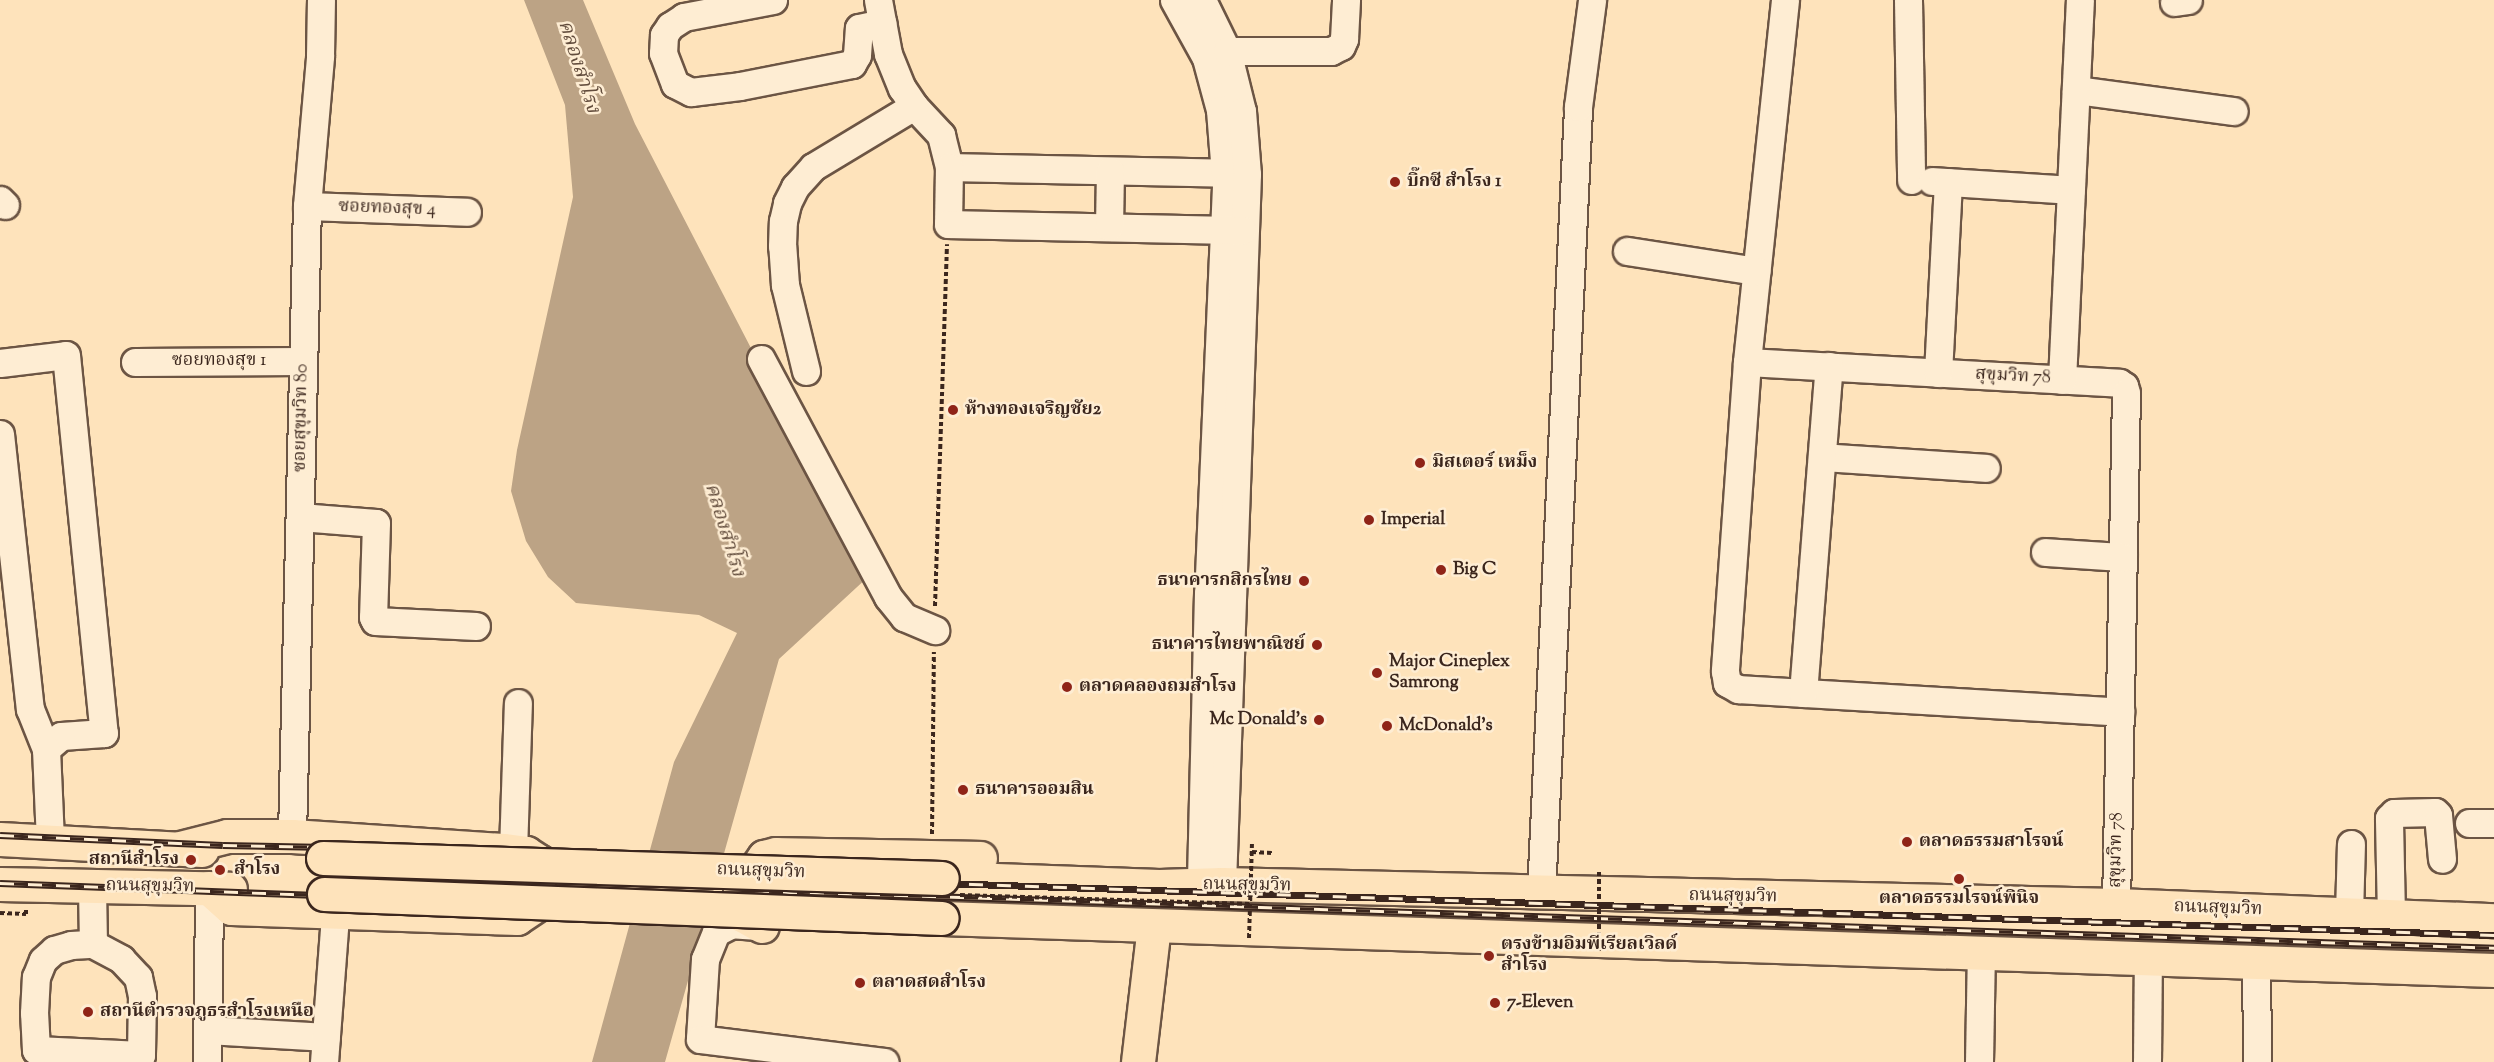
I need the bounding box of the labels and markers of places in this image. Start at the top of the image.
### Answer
place label: บิ๊กซี สำโรง 1 [1407,171,1501,193]
marker: บิ๊กซี สำโรง 1 [1388,175,1402,189]
place label: ห้างทองเจริญชัย2 [965,399,1101,421]
marker: ห้างทองเจริญชัย2 [946,403,960,417]
place label: มิสเตอร์ เหม็ง [1432,452,1537,474]
marker: มิสเตอร์ เหม็ง [1413,456,1427,470]
place label: Imperial [1381,509,1445,531]
marker: Imperial [1362,513,1376,527]
place label: Big C [1453,559,1497,581]
marker: Big C [1434,563,1448,577]
place label: ธนาคารกสิกรไทย [1157,570,1292,592]
marker: ธนาคารกสิกรไทย [1297,574,1311,588]
place label: ธนาคารไทยพาณิชย์ [1152,634,1305,656]
marker: ธนาคารไทยพาณิชย์ [1310,638,1324,652]
place label: Major Cineplex Samrong [1389,652,1510,694]
marker: Major Cineplex Samrong [1370,666,1384,680]
place label: ตลาดคลองถมสำโรง [1079,676,1236,698]
marker: ตลาดคลองถมสำโรง [1060,680,1074,694]
place label: Mc Donald's [1210,709,1307,731]
marker: Mc Donald's [1312,713,1326,727]
place label: McDonald's [1399,715,1493,737]
marker: McDonald's [1380,719,1394,733]
place label: ธนาคารออมสิน [975,779,1094,801]
marker: ธนาคารออมสิน [956,783,970,797]
place label: ตลาดธรรมสาโรจน์ [1919,831,2064,853]
marker: ตลาดธรรมสาโรจน์ [1900,835,1914,849]
place label: สถานีสำโรง [89,849,179,871]
marker: สถานีสำโรง [184,853,198,867]
place label: สำโรง [234,859,280,881]
marker: สำโรง [211,861,229,879]
marker: ตลาดธรรมโรจน์พินิจ [1952,872,1966,886]
place label: ตลาดธรรมโรจน์พินิจ [1879,888,2039,910]
place label: ตรงข้ามอิมพีเรียลเวิลด์ สําโรง [1501,935,1677,978]
marker: ตรงข้ามอิมพีเรียลเวิลด์ สําโรง [1482,949,1496,963]
place label: ตลาดสดสำโรง [872,972,986,994]
marker: ตลาดสดสำโรง [853,976,867,990]
place label: 7-Eleven [1507,992,1574,1014]
marker: 7-Eleven [1488,996,1502,1010]
place label: สถานีตำรวจภูธรสำโรงเหนือ [100,1001,314,1023]
marker: สถานีตำรวจภูธรสำโรงเหนือ [81,1005,95,1019]

